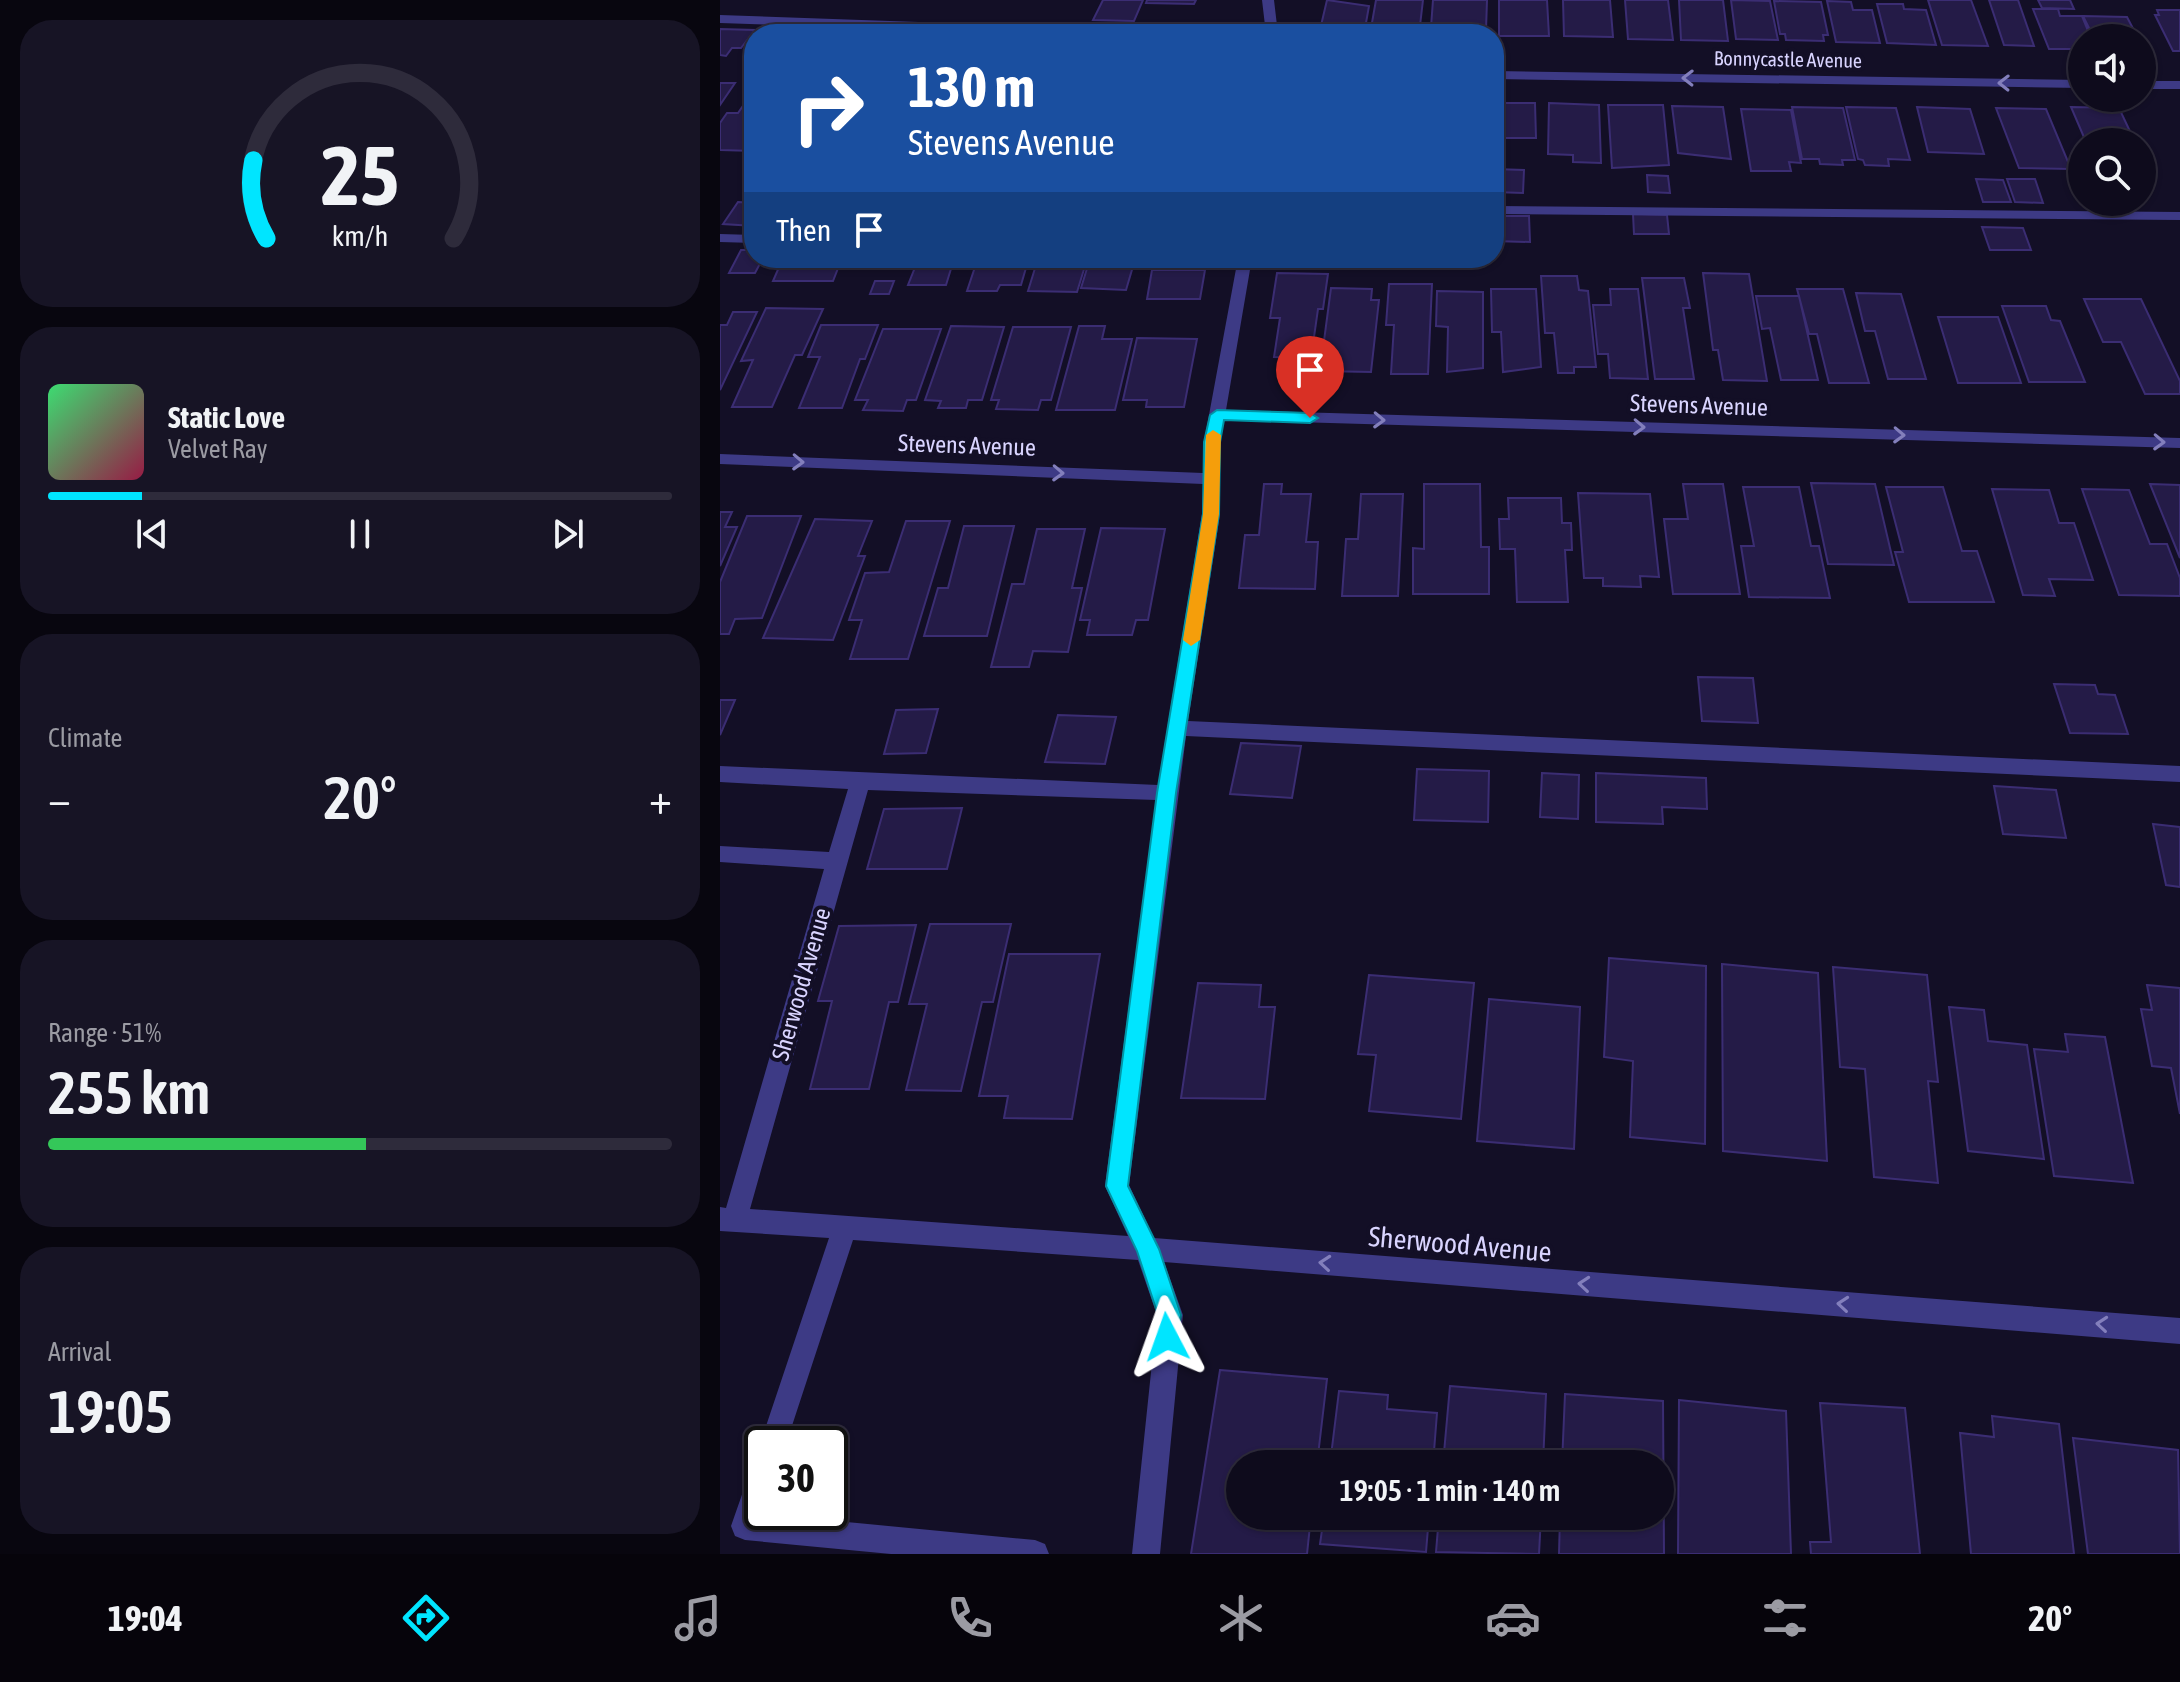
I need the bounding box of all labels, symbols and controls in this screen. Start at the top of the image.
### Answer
map controls [2068,24,2156,216]
button: sound [2068,24,2156,112]
street label: Bonnycastle Avenue [1714,46,1862,72]
text: 130 m [908,55,1035,119]
icon: right [776,56,880,160]
one-way arrow [1681,69,1694,87]
one-way arrow [1997,74,2010,91]
text: Stevens Avenue [908,121,1115,163]
text: 25 [321,127,399,223]
button: search [2068,128,2156,216]
icon: arrive [847,208,891,252]
text: Then [776,213,831,247]
text: km/h [332,220,388,253]
pin [1276,336,1344,418]
icon: arrive [1288,348,1332,392]
street label: Stevens Avenue [1630,389,1768,421]
text: Static Love [168,400,285,434]
one-way arrow [1373,411,1386,428]
one-way arrow [1633,419,1646,436]
one-way arrow [1893,426,1906,443]
street label: Stevens Avenue [898,429,1036,461]
one-way arrow [2153,433,2166,451]
text: Velvet Ray [168,434,268,464]
one-way arrow [792,453,805,470]
one-way arrow [1052,464,1065,481]
icon: previous [130,512,174,556]
icon: pause [338,512,382,556]
icon: next [546,512,590,556]
text: Climate [48,723,122,753]
text: 20° [324,763,396,832]
text: − [48,773,71,823]
text: + [649,773,672,823]
street label: Sherwood Avenue [766,905,836,1063]
text: Range · 51% [48,1018,161,1048]
text: 255 km [48,1058,210,1127]
street label: Sherwood Avenue [1367,1220,1553,1268]
one-way arrow [1318,1255,1331,1272]
one-way arrow [1577,1275,1590,1292]
position arrow [1125,1295,1209,1379]
one-way arrow [1836,1296,1849,1313]
one-way arrow [2095,1316,2108,1333]
text: Arrival [48,1337,112,1367]
text: 19:05 [48,1377,173,1446]
speed limit sign: 30 [744,1426,848,1530]
text: 19:05 · 1 min · 140 m [1340,1473,1560,1507]
icon: directions [398,1590,454,1646]
icon: music [670,1590,726,1646]
icon: phone [942,1590,998,1646]
icon: climate [1213,1590,1269,1646]
icon: car [1485,1590,1541,1646]
icon: filters [1757,1590,1813,1646]
text: 19:04 [108,1597,183,1639]
text: 20° [2028,1597,2072,1639]

